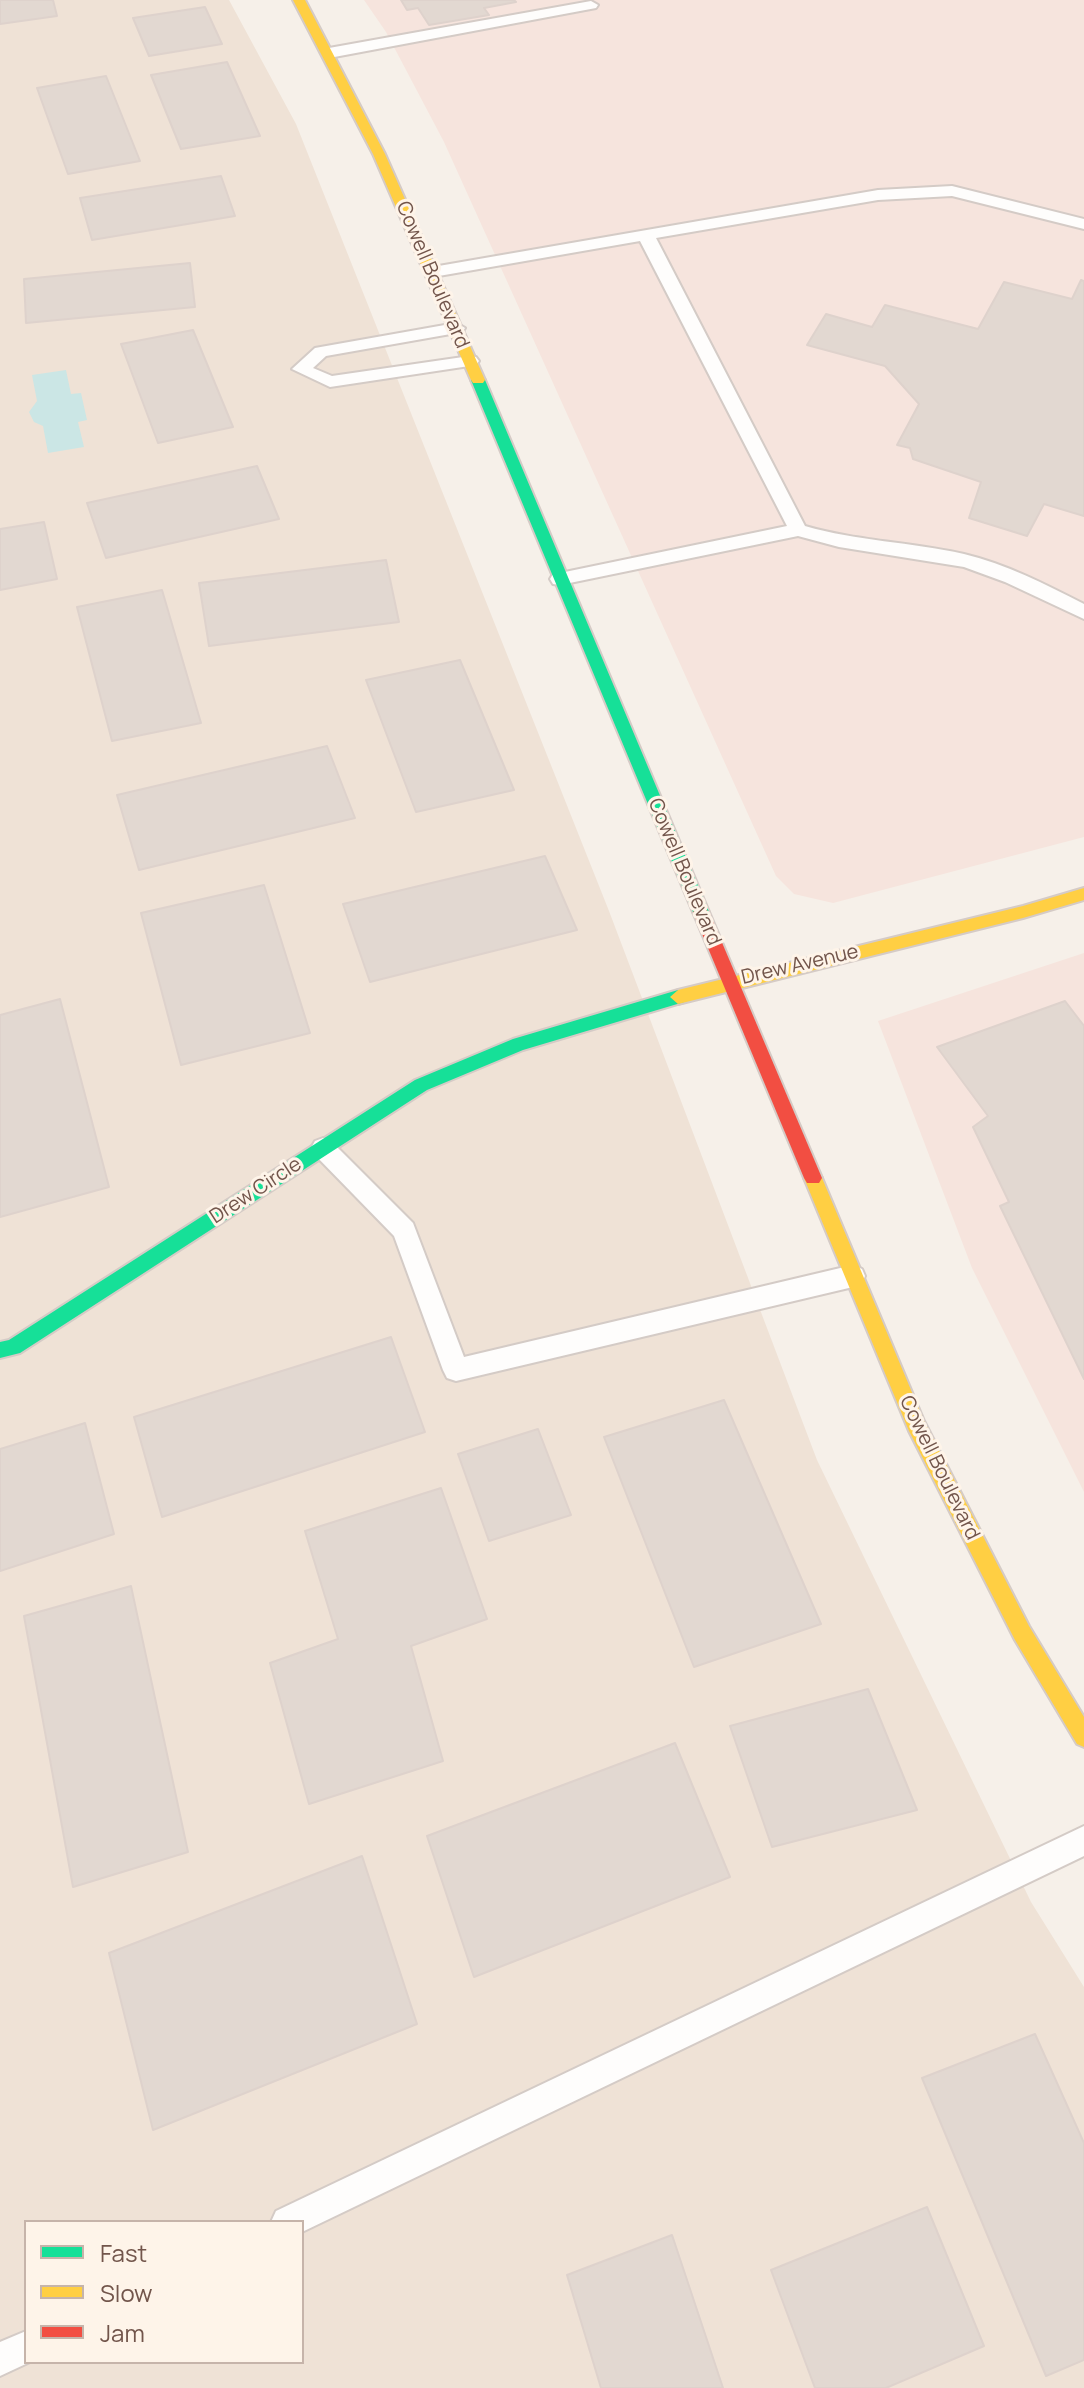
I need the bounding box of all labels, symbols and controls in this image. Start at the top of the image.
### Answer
street label: Cowell Boulevard [390,198,474,352]
street label: Cowell Boulevard [642,795,726,949]
street label: Drew Avenue [739,940,861,990]
street label: Drew Circle [206,1153,306,1229]
street label: Cowell Boulevard [894,1392,984,1544]
legend [24,2220,304,2364]
text: Fast [100,2236,147,2269]
text: Slow [100,2276,153,2309]
text: Jam [100,2316,145,2349]

